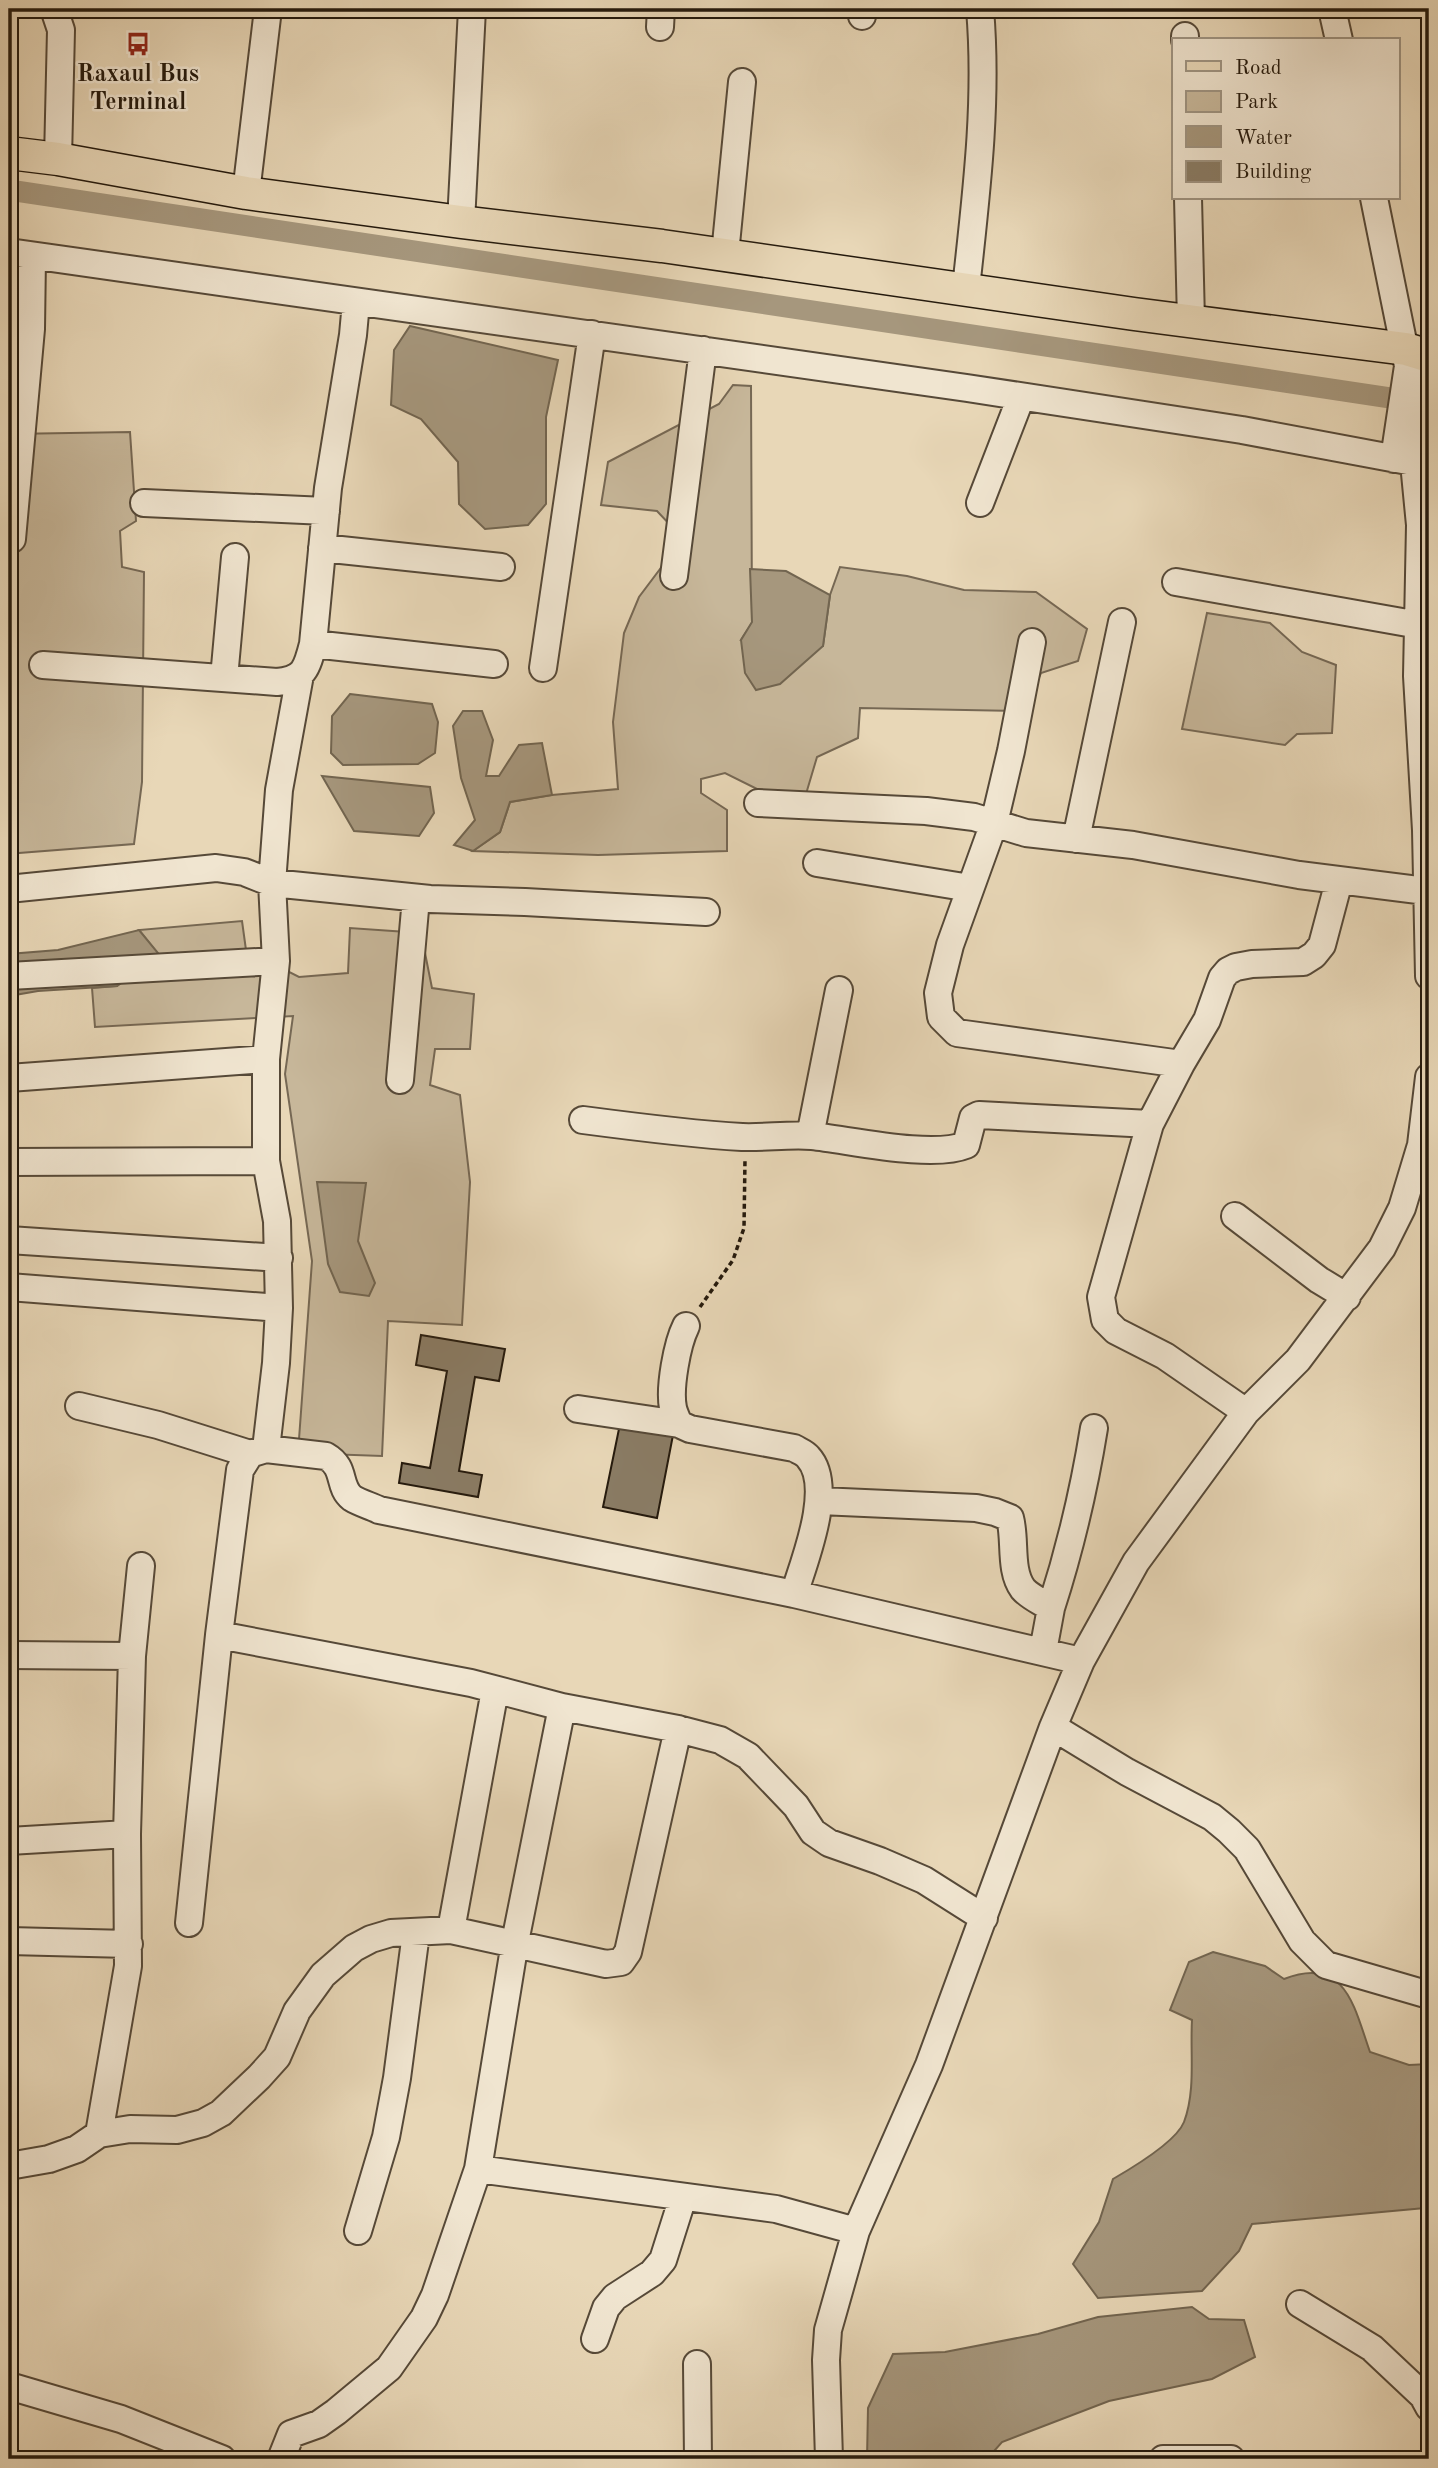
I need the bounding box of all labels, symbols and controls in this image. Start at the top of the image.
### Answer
bus stop icon: Raxaul Bus Terminal [124,30,152,58]
legend [1172,38,1400,200]
text: Road [1235,58,1282,79]
place label: Raxaul Bus Terminal [77,63,199,115]
text: Park [1235,92,1278,113]
text: Water [1235,128,1292,149]
text: Building [1235,162,1312,183]

